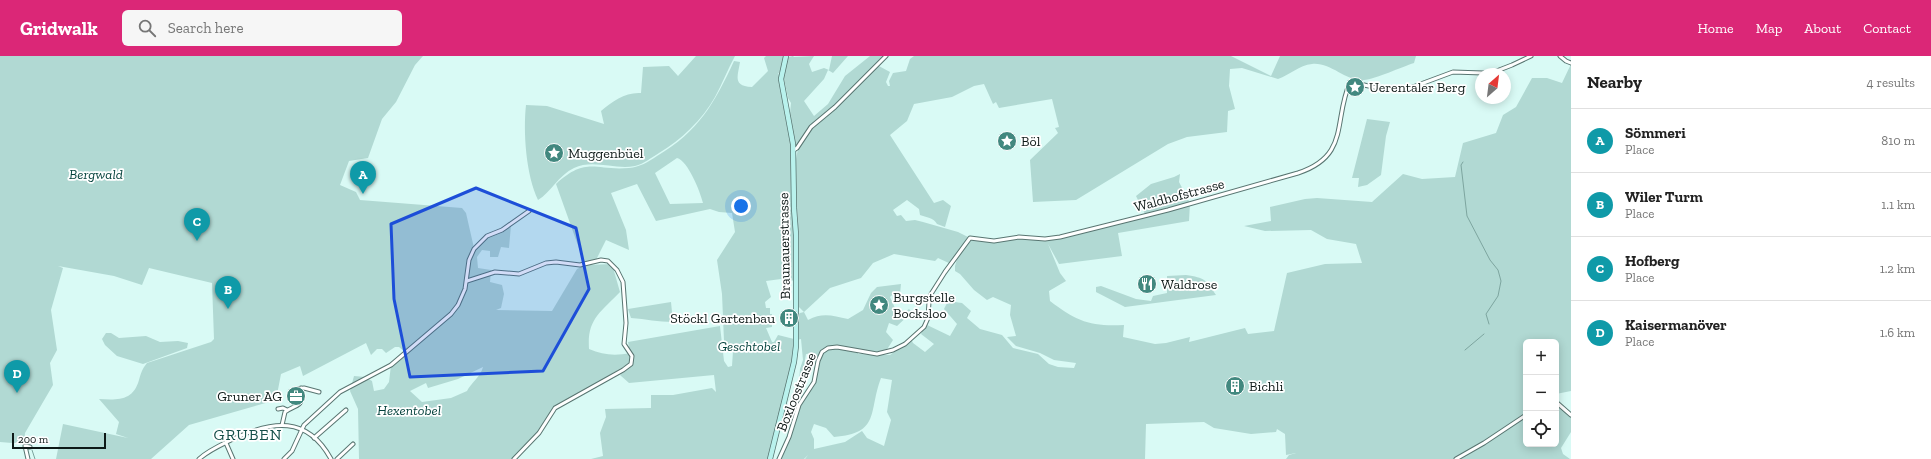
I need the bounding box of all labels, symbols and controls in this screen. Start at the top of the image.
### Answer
search box [122,10,402,46]
text: Gridwalk [20,17,98,40]
icon: search [136,17,158,39]
text: Search here [168,19,244,37]
text: Home [1698,20,1734,37]
text: Map [1756,20,1782,37]
text: About [1804,20,1841,37]
text: Contact [1863,20,1911,37]
north arrow [1475,68,1511,104]
text: Nearby [1587,72,1642,92]
text: 4 results [1867,75,1915,90]
place icon: Uerentaler Berg [1344,76,1366,98]
place label: Uerentaler Berg [1369,79,1466,96]
text: Sömmeri [1625,124,1686,142]
place icon: Böl [996,130,1018,152]
place label: Böl [1021,133,1041,150]
text: A [1596,133,1604,148]
text: 810 m [1881,133,1915,148]
place icon: Muggenbüel [543,142,565,164]
text: Place [1625,142,1654,157]
place label: Muggenbüel [568,145,644,162]
pin: A [350,161,376,194]
park label: Bergwald [69,166,123,183]
street label: Waldhofstrasse [1132,175,1227,216]
text: Wiler Turm [1625,188,1703,206]
street label: Braunauerstrasse [775,192,794,300]
your location [731,196,751,216]
text: B [1596,197,1604,212]
text: 1.1 km [1881,197,1915,212]
text: Place [1625,206,1654,221]
pin: C [184,208,210,241]
text: Hofberg [1625,252,1680,270]
text: C [1596,261,1604,276]
text: 1.2 km [1880,261,1915,276]
text: Place [1625,270,1654,285]
restaurant icon: Waldrose [1136,273,1158,295]
pin: B [215,276,241,309]
place label: Waldrose [1161,276,1218,293]
place label: Burgstelle Bocksloo [893,289,955,322]
place icon: Burgstelle Bocksloo [868,294,890,316]
building icon: Stöckl Gartenbau [778,307,800,329]
place label: Stöckl Gartenbau [670,310,775,327]
text: Kaisermanöver [1625,316,1727,334]
text: D [1595,325,1605,340]
text: 1.6 km [1880,325,1915,340]
text: Place [1625,334,1654,349]
park label: Geschtobel [718,338,780,355]
map controls [1523,339,1559,447]
button: + [1523,339,1559,375]
street label: Boxloostrasse [773,350,820,434]
pin: D [4,360,30,393]
building icon: Bichli [1224,375,1246,397]
button: − [1523,375,1559,411]
place label: Bichli [1249,378,1283,395]
office icon: Gruner AG [285,385,307,407]
place label: Gruner AG [217,388,282,405]
park label: Hexentobel [377,402,441,419]
button: locate [1523,411,1559,447]
district label: GRUBEN [213,425,283,444]
scale bar [12,431,106,450]
text: 200 m [18,433,48,446]

